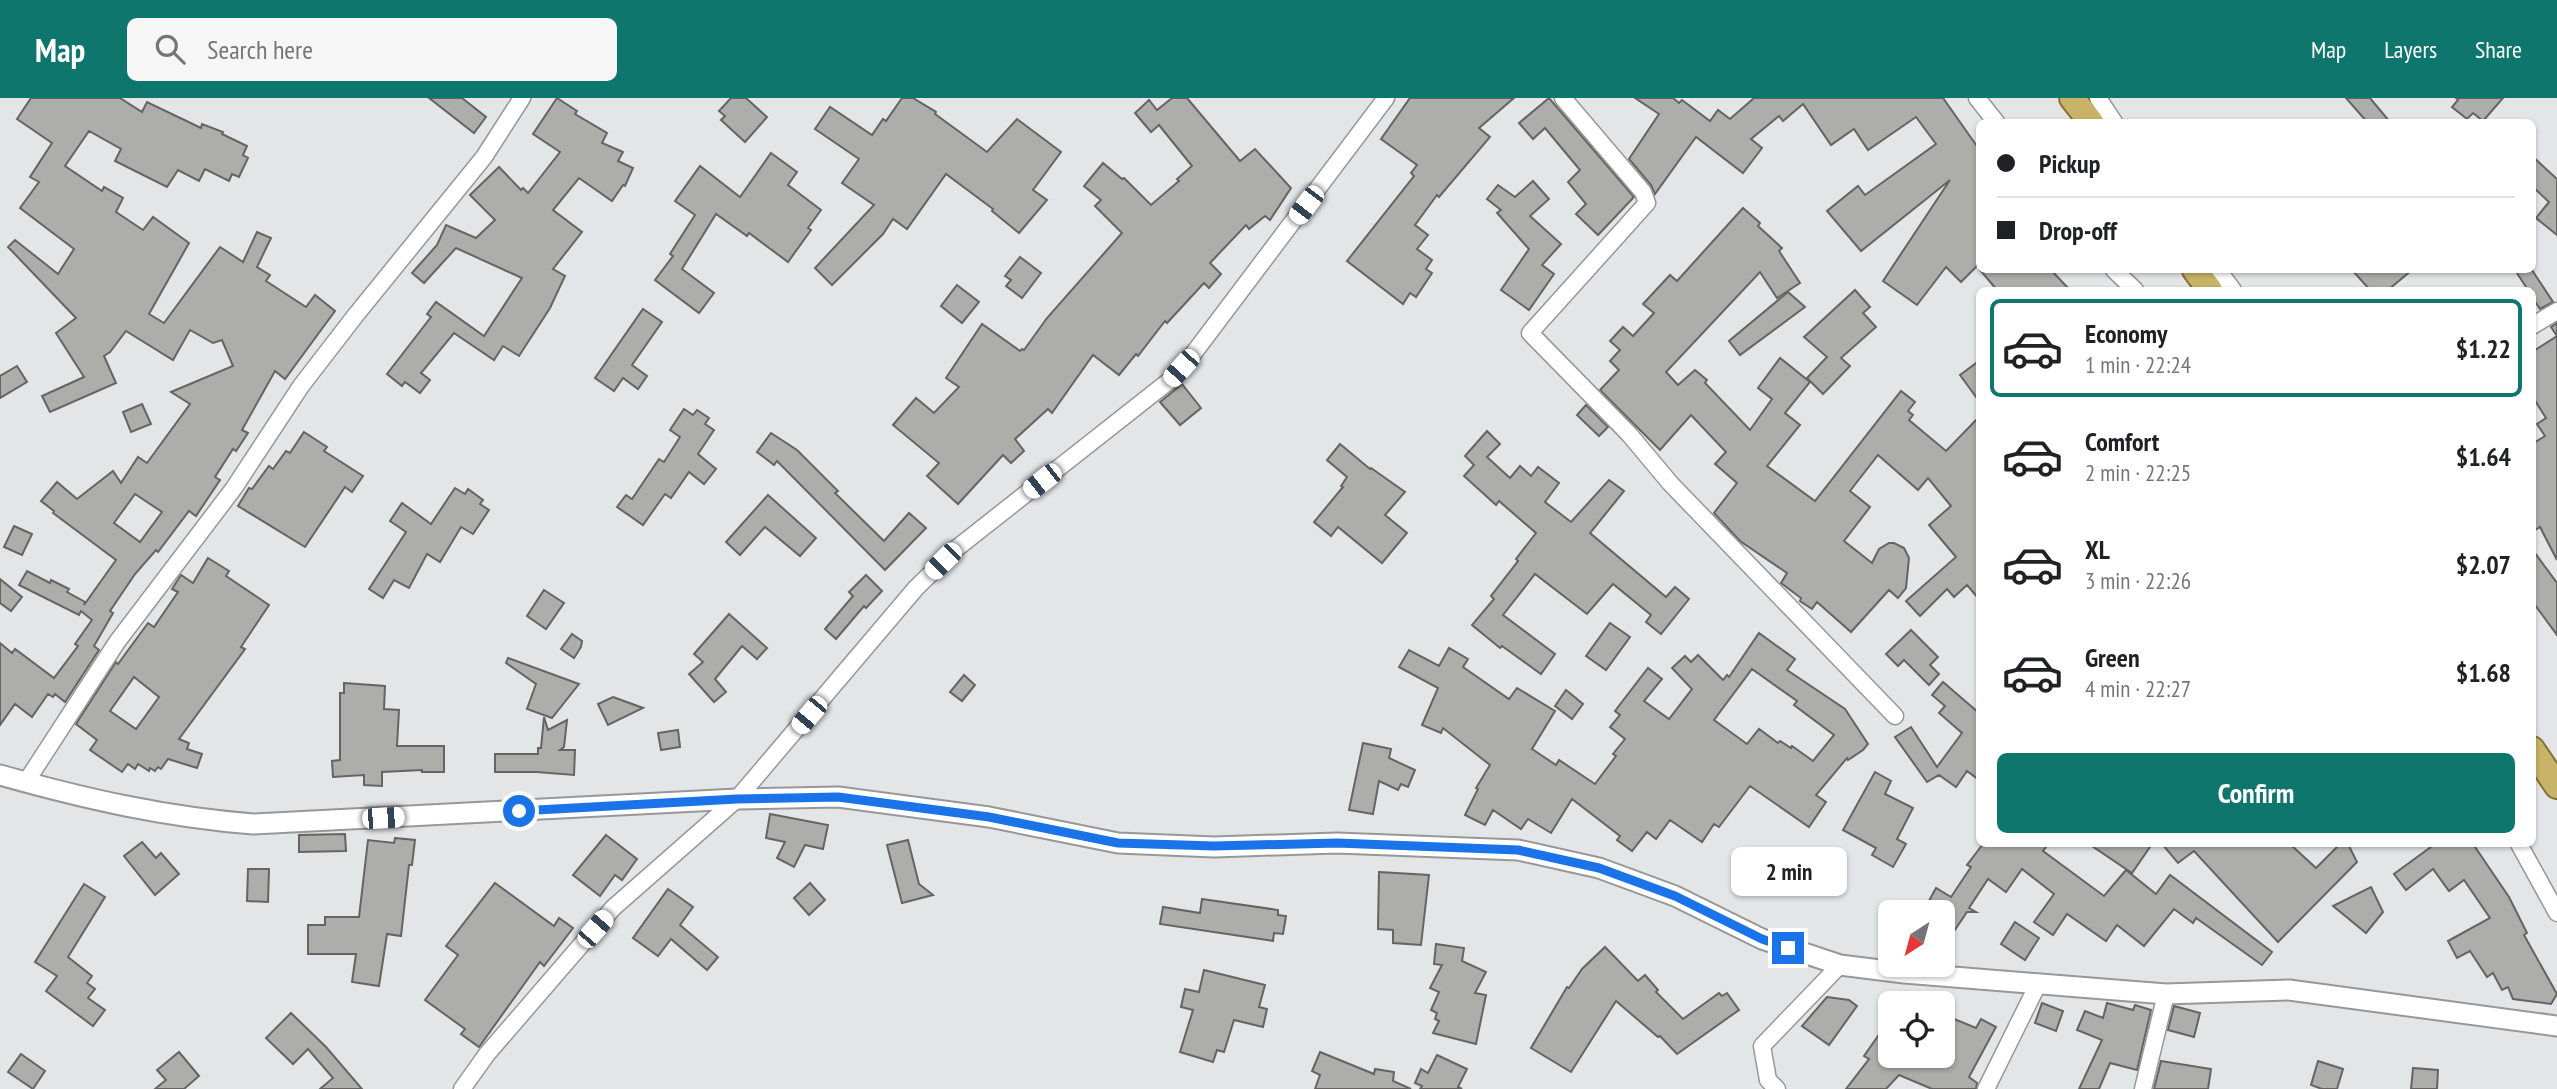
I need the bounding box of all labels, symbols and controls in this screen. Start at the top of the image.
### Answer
search box [127,18,617,81]
text: Map [35,28,85,71]
icon: search [151,30,189,68]
text: Search here [207,33,313,66]
text: Map [2311,34,2346,65]
text: Layers [2384,34,2437,65]
text: Share [2475,34,2522,65]
text: Pickup [2039,147,2100,180]
car [1285,182,1328,228]
text: Drop-off [2039,214,2117,247]
icon: car [2001,317,2064,380]
text: Economy [2085,317,2167,350]
text: $1.22 [2456,332,2511,365]
car [1160,345,1203,391]
text: 1 min · 22:24 [2085,350,2191,379]
icon: car [2001,425,2064,488]
text: Comfort [2085,425,2159,458]
text: $1.64 [2456,440,2511,473]
text: 2 min · 22:25 [2085,458,2191,487]
car [1019,460,1066,502]
icon: car [2001,533,2064,596]
text: XL [2085,533,2110,566]
car [921,539,966,583]
text: $2.07 [2456,548,2511,581]
text: 3 min · 22:26 [2085,566,2191,595]
icon: car [2001,641,2064,704]
text: Green [2085,641,2140,674]
text: $1.68 [2456,656,2511,689]
text: 4 min · 22:27 [2085,674,2191,703]
car [788,692,831,738]
button: Confirm [1997,753,2515,833]
route start [503,795,535,827]
car [362,806,405,830]
callout: 2 min [1730,846,1846,896]
text: 2 min [1766,857,1812,886]
north arrow [1878,900,1955,976]
map controls [1878,900,1955,1068]
car [574,906,617,952]
route end [1772,932,1804,964]
button: locate [1878,991,1955,1068]

